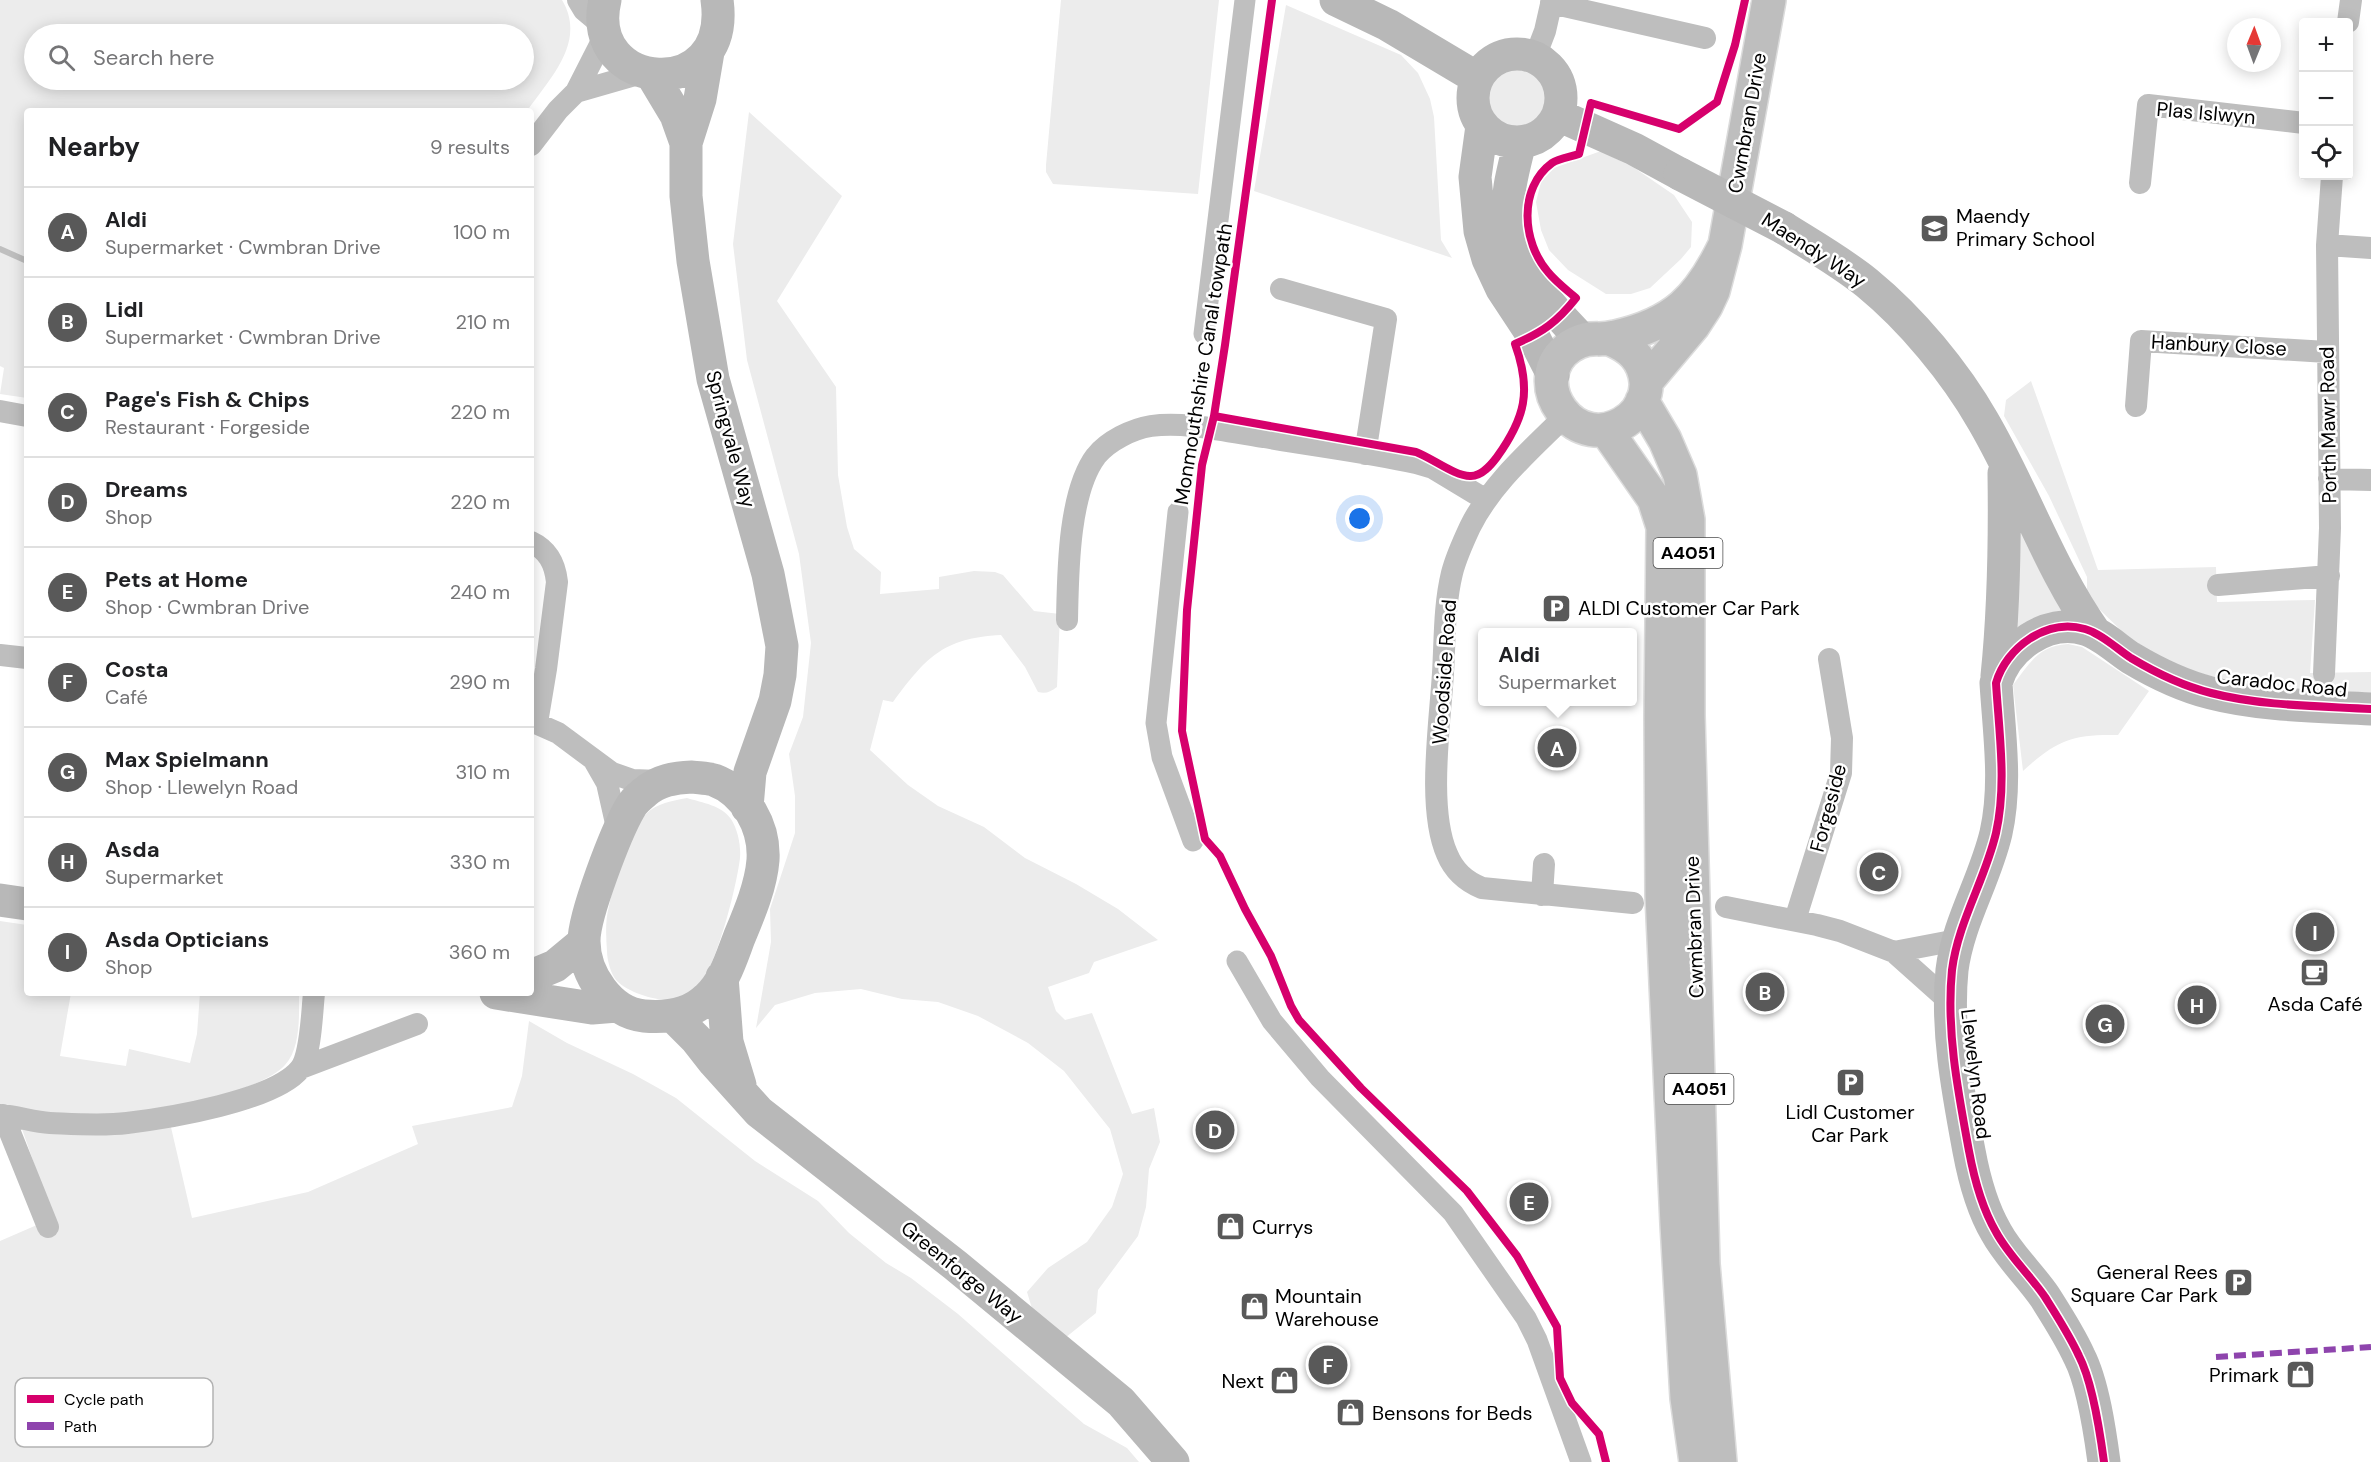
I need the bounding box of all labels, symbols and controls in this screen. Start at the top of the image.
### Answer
north arrow [2227,18,2281,72]
map controls [2299,18,2353,180]
button: + [2299,18,2353,72]
search box [24,24,534,90]
icon: search [45,41,78,74]
text: Search here [93,43,214,72]
street label: Cwmbran Drive [1722,51,1772,195]
button: − [2299,72,2353,126]
street label: Plas Islwyn [2155,96,2257,130]
button: locate [2299,126,2353,180]
text: Nearby [48,130,140,164]
text: 9 results [430,134,510,160]
place label: Maendy Primary School [1956,203,2095,252]
text: Aldi [105,205,147,234]
street label: Maendy Way [1757,207,1871,293]
school or university icon: Maendy Primary School [1919,212,1951,244]
text: A [60,219,75,245]
text: 100 m [453,219,510,245]
street label: Monmouthshire Canal towpath [1168,221,1238,507]
text: Supermarket · Cwmbran Drive [105,234,381,260]
text: Lidl [105,295,144,324]
text: B [61,309,74,335]
text: 210 m [455,309,510,335]
text: Supermarket · Cwmbran Drive [105,324,381,350]
street label: Hanbury Close [2150,328,2288,362]
street label: Porth Mawr Road [2314,346,2342,504]
street label: Springvale Way [700,367,762,511]
text: Page's Fish & Chips [105,385,310,414]
text: C [60,399,75,425]
text: 220 m [450,399,510,425]
text: Restaurant · Forgeside [105,414,310,440]
text: Dreams [105,475,188,504]
text: D [60,489,75,515]
text: 220 m [450,489,510,515]
text: Shop [105,504,152,530]
your location [1345,504,1374,533]
road number: A4051 [1654,538,1722,568]
text: Pets at Home [105,565,248,594]
text: E [62,579,73,605]
text: 240 m [450,579,510,605]
parking icon: ALDI Customer Car Park [1541,592,1573,624]
text: Shop · Cwmbran Drive [105,594,309,620]
place label: ALDI Customer Car Park [1578,595,1800,621]
street label: Woodside Road [1426,599,1462,745]
popup [1478,628,1637,706]
text: Aldi [1498,640,1540,669]
text: Costa [105,655,168,684]
street label: Caradoc Road [2215,663,2349,703]
text: F [62,669,73,695]
text: 290 m [449,669,510,695]
text: Supermarket [1498,669,1617,695]
text: Café [105,684,148,710]
pin: A [1538,726,1576,771]
text: Max Spielmann [105,745,269,774]
text: G [60,759,75,785]
text: 310 m [455,759,510,785]
street label: Forgeside [1804,761,1852,855]
text: Shop · Llewelyn Road [105,774,298,800]
text: Asda [105,835,160,864]
text: H [60,849,75,875]
text: 330 m [450,849,510,875]
pin: C [1860,850,1898,894]
street label: Cwmbran Drive [1679,855,1709,999]
text: Supermarket [105,864,224,890]
pin: I [2296,910,2334,954]
text: Asda Opticians [105,925,269,954]
text: I [65,939,70,965]
text: 360 m [449,939,510,965]
text: Shop [105,954,152,980]
cafe icon: Asda Café [2299,957,2331,989]
pin: B [1746,970,1784,1014]
pin: H [2178,982,2216,1028]
place label: Asda Café [2267,991,2363,1017]
pin: G [2086,1002,2124,1046]
street label: Llewelyn Road [1955,1007,1997,1141]
parking icon: Lidl Customer Car Park [1834,1066,1866,1098]
road number: A4051 [1664,1074,1734,1104]
place label: Lidl Customer Car Park [1785,1099,1915,1148]
pin: D [1196,1108,1234,1152]
pin: E [1510,1180,1549,1224]
shop icon: Currys [1215,1211,1247,1243]
place label: Currys [1252,1214,1313,1240]
street label: Greenforge Way [896,1215,1028,1329]
place label: General Rees Square Car Park [2070,1259,2218,1308]
parking icon: General Rees Square Car Park [2223,1267,2255,1299]
place label: Mountain Warehouse [1275,1283,1379,1332]
shop icon: Mountain Warehouse [1238,1291,1270,1323]
pin: F [1308,1342,1348,1388]
shop icon: Primark [2284,1359,2316,1391]
place label: Primark [2209,1362,2279,1388]
shop icon: Next [1269,1365,1301,1397]
place label: Next [1222,1368,1264,1394]
legend [15,1378,213,1447]
text: Cycle path [64,1389,144,1410]
shop icon: Bensons for Beds [1335,1397,1367,1429]
place label: Bensons for Beds [1372,1400,1533,1426]
text: Path [64,1416,97,1437]

